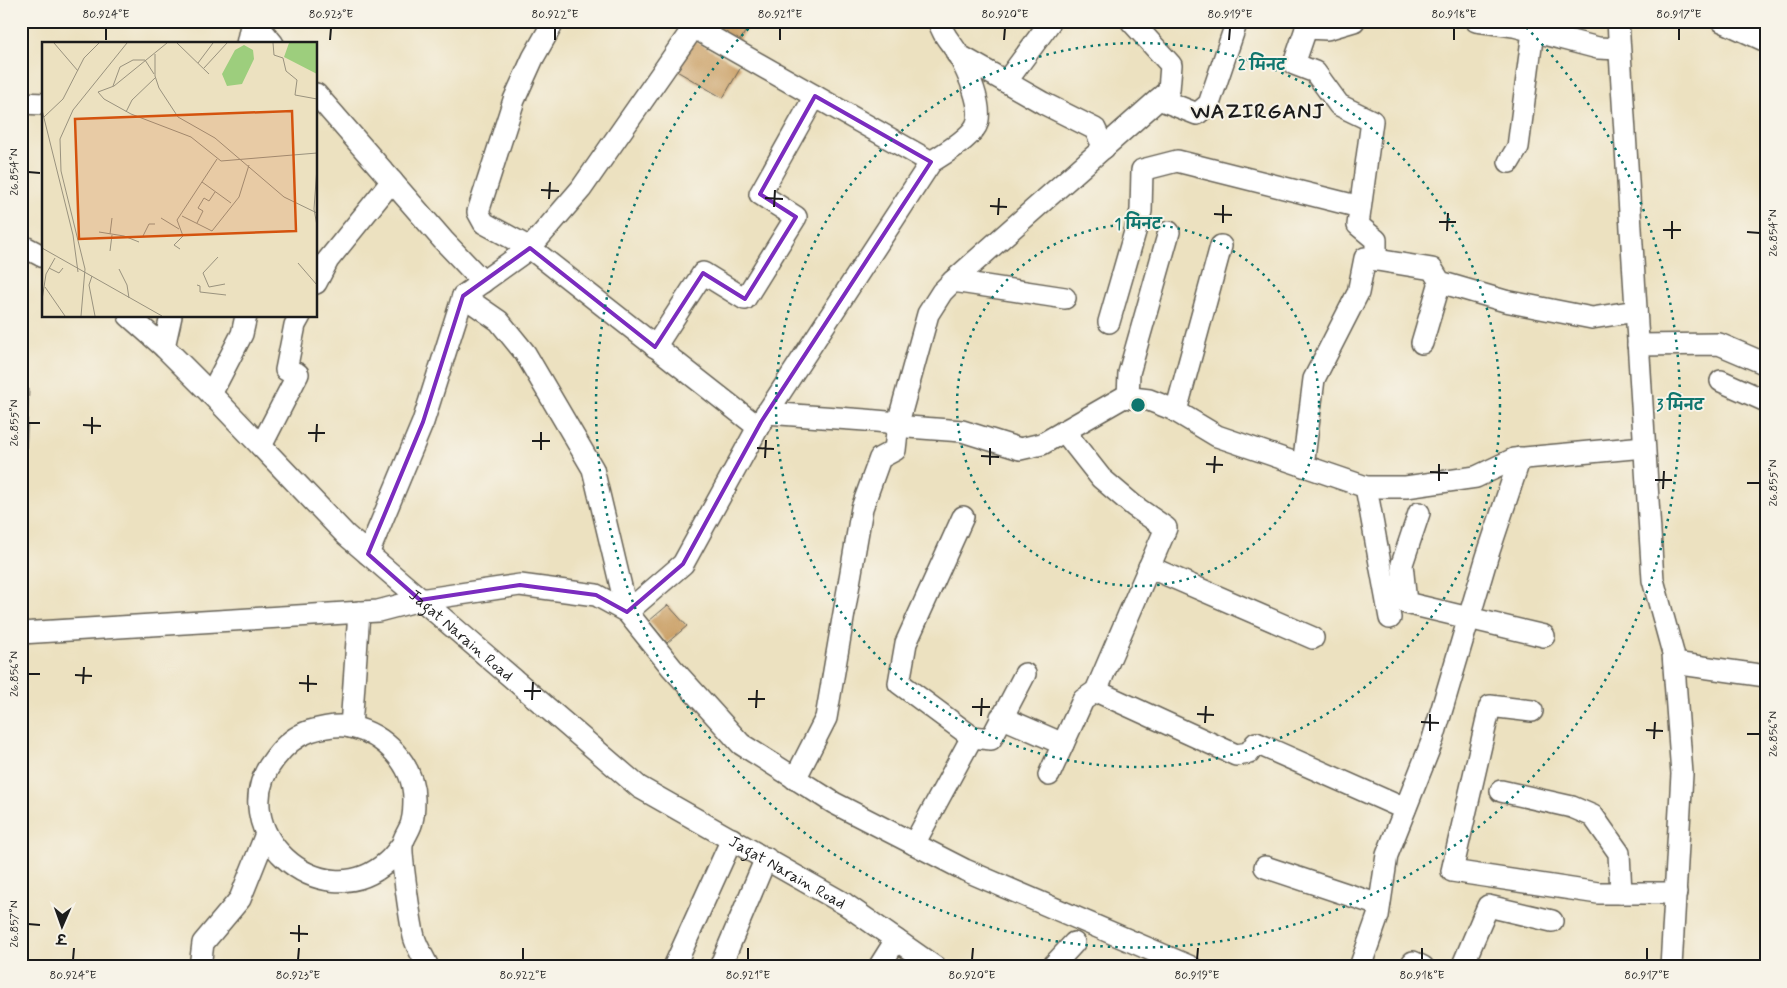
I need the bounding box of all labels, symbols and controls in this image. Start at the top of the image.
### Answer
text: 80.924°E [83,7,129,23]
text: 80.923°E [309,7,353,23]
text: 80.922°E [532,7,578,23]
text: 80.921°E [758,7,802,23]
text: 80.920°E [982,7,1028,23]
text: 80.919°E [1208,7,1252,23]
text: 80.918°E [1431,7,1477,23]
text: 80.917°E [1656,7,1702,23]
inset map [42,42,318,318]
text: 2 मिनट [1238,52,1287,76]
district label: WAZIRGANJ [1190,98,1325,126]
text: 26.854°N [7,148,23,196]
text: 26.854°N [1766,209,1782,257]
text: 1 मिनट [1114,211,1163,235]
text: 3 मिनट [1656,392,1705,416]
centre of rings [1129,396,1147,414]
text: 26.855°N [7,399,23,447]
text: 26.855°N [1766,459,1782,507]
street label: Jagat Narain Road [404,585,517,686]
text: 26.856°N [7,651,23,697]
text: 26.856°N [1766,711,1782,757]
street label: Jagat Narain Road [725,831,849,914]
text: 26.857°N [7,900,23,948]
north arrow [38,900,88,950]
text: उ [55,929,69,947]
text: 80.924°E [50,968,96,984]
text: 80.923°E [276,968,320,984]
text: 80.922°E [500,968,546,984]
text: 80.921°E [726,968,770,984]
text: 80.920°E [949,968,995,984]
text: 80.919°E [1175,968,1219,984]
text: 80.918°E [1399,968,1445,984]
text: 80.917°E [1624,968,1670,984]

